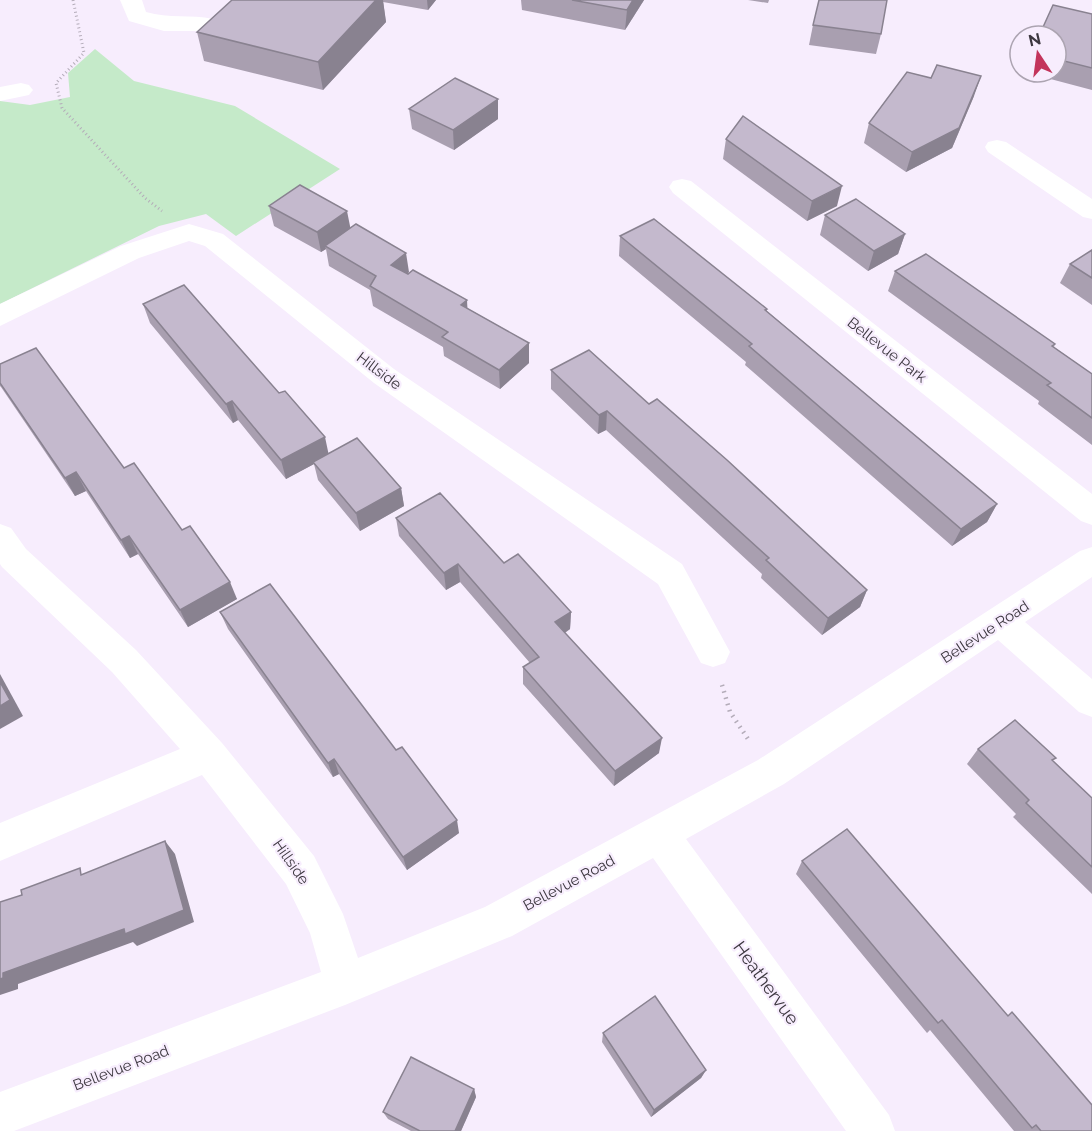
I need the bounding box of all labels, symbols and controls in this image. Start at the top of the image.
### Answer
north arrow [1008,24,1068,84]
text: N [1027,29,1043,51]
street label: Bellevue Park [844,313,930,387]
street label: Hillside [353,348,405,394]
street label: Bellevue Road [938,597,1032,667]
street label: Hillside [269,836,313,888]
street label: Bellevue Road [520,851,618,915]
street label: Heathervue [729,937,804,1029]
street label: Bellevue Road [71,1041,171,1095]

